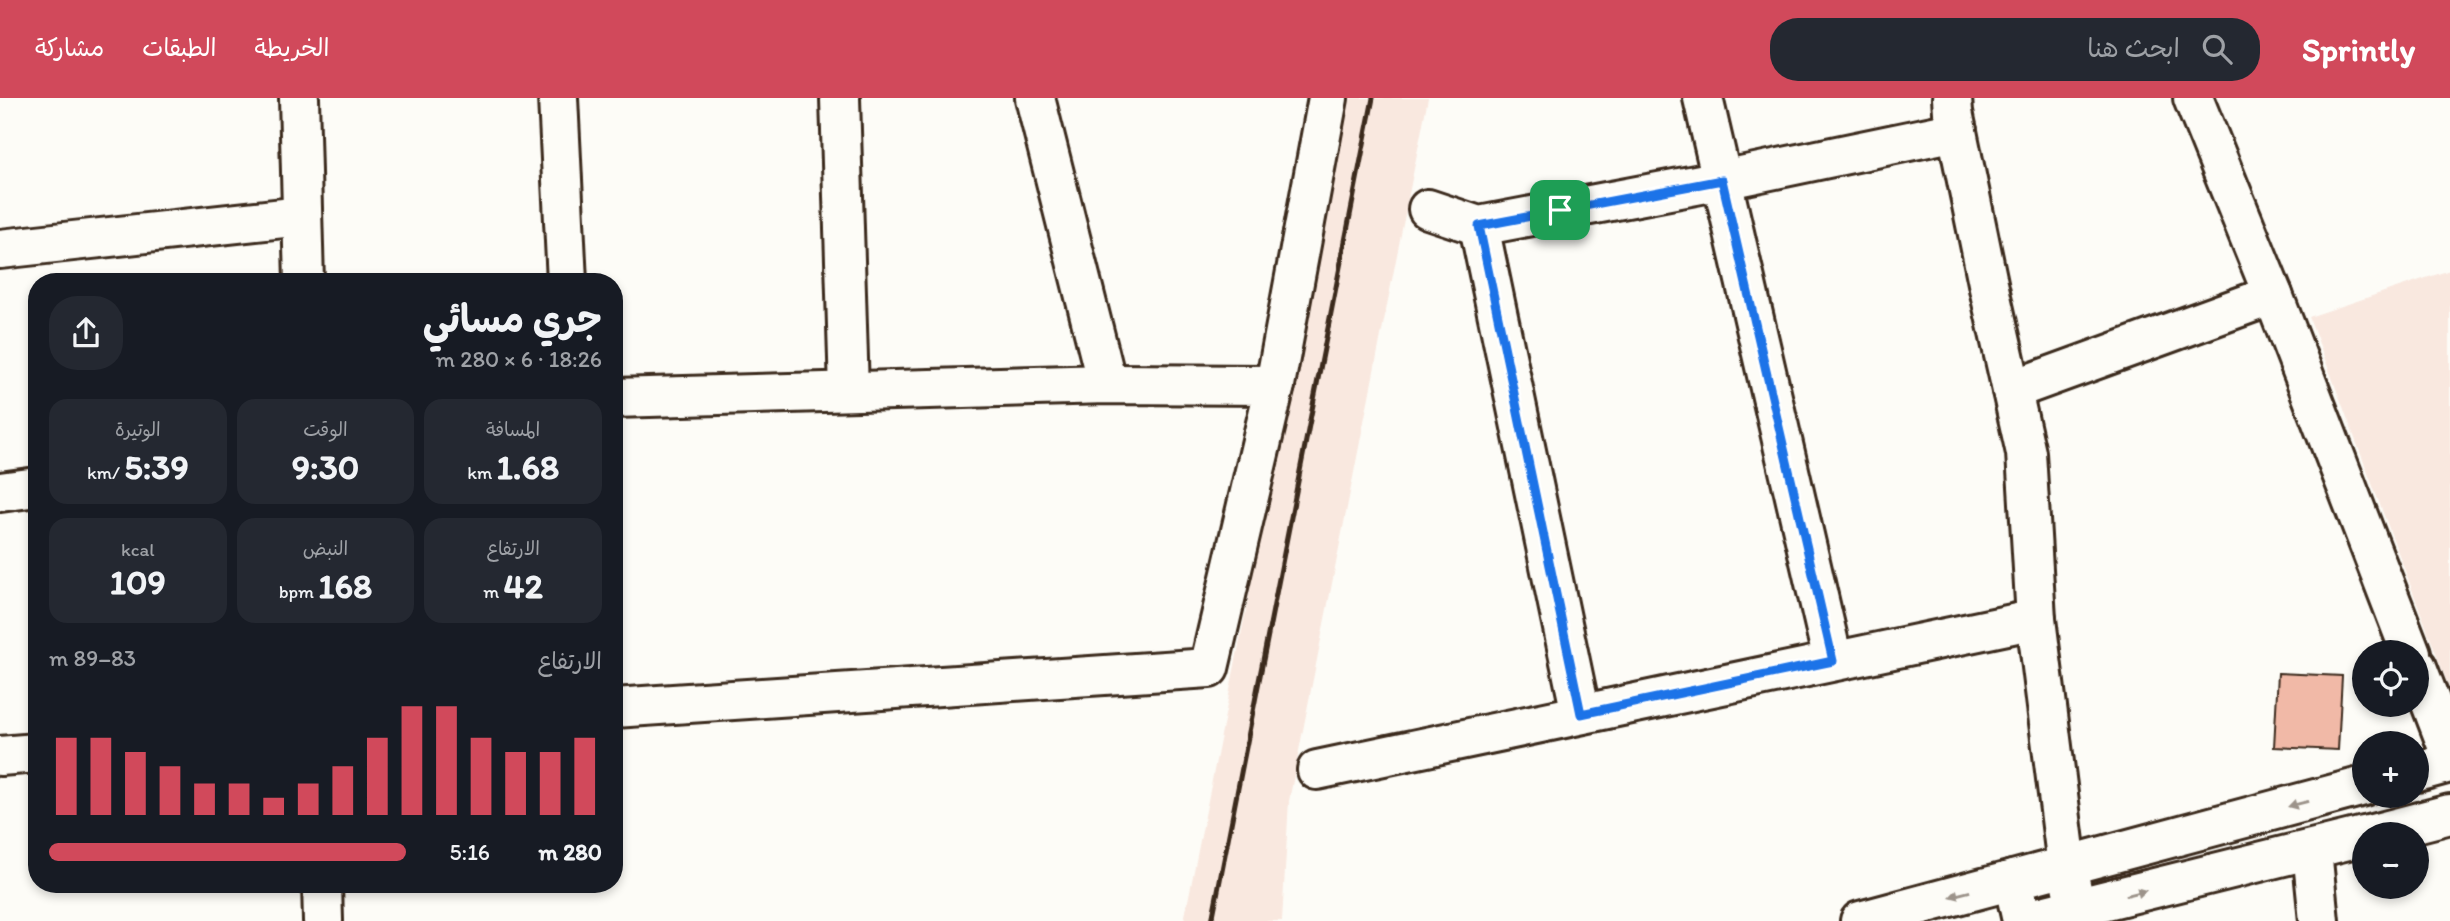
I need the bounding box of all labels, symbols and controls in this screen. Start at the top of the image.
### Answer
search box [1770,18,2260,81]
icon: search [2198,30,2236,68]
text: Sprintly [2302,30,2415,69]
text: ابحث هنا [2087,32,2180,64]
text: مشاركة [35,33,104,62]
text: الطبقات [142,33,217,62]
text: الخريطة [255,33,329,62]
pin [1530,180,1590,240]
icon: arrive [1541,191,1579,229]
button: share [49,296,123,370]
text: جري مسائي [423,296,602,342]
text: 18:26 · 6 × 280 m [436,345,602,373]
text: الوتيرة [115,418,161,441]
text: الوقت [303,418,348,441]
text: المسافة [486,418,540,441]
text: 5:39 [124,446,189,488]
text: 9:30 [292,446,359,488]
text: 1.68 [497,446,559,488]
text: /km [87,461,124,484]
text: km [467,461,497,484]
text: النبض [303,537,348,560]
text: الارتفاع [487,537,540,560]
text: kcal [121,538,155,561]
text: 109 [110,561,166,603]
text: 168 [318,565,372,607]
text: 42 [504,565,543,607]
text: bpm [279,580,318,603]
text: m [483,580,504,603]
map controls [2352,640,2429,899]
button: locate [2352,640,2429,717]
text: 83–89 m [49,644,136,672]
text: الارتفاع [538,647,602,675]
button: + [2352,731,2429,808]
one-way arrow [2287,799,2309,810]
button: − [2352,822,2429,899]
text: 5:16 [449,838,490,866]
text: 280 m [539,838,602,866]
one-way arrow [2125,887,2147,898]
one-way arrow [1949,889,1971,900]

